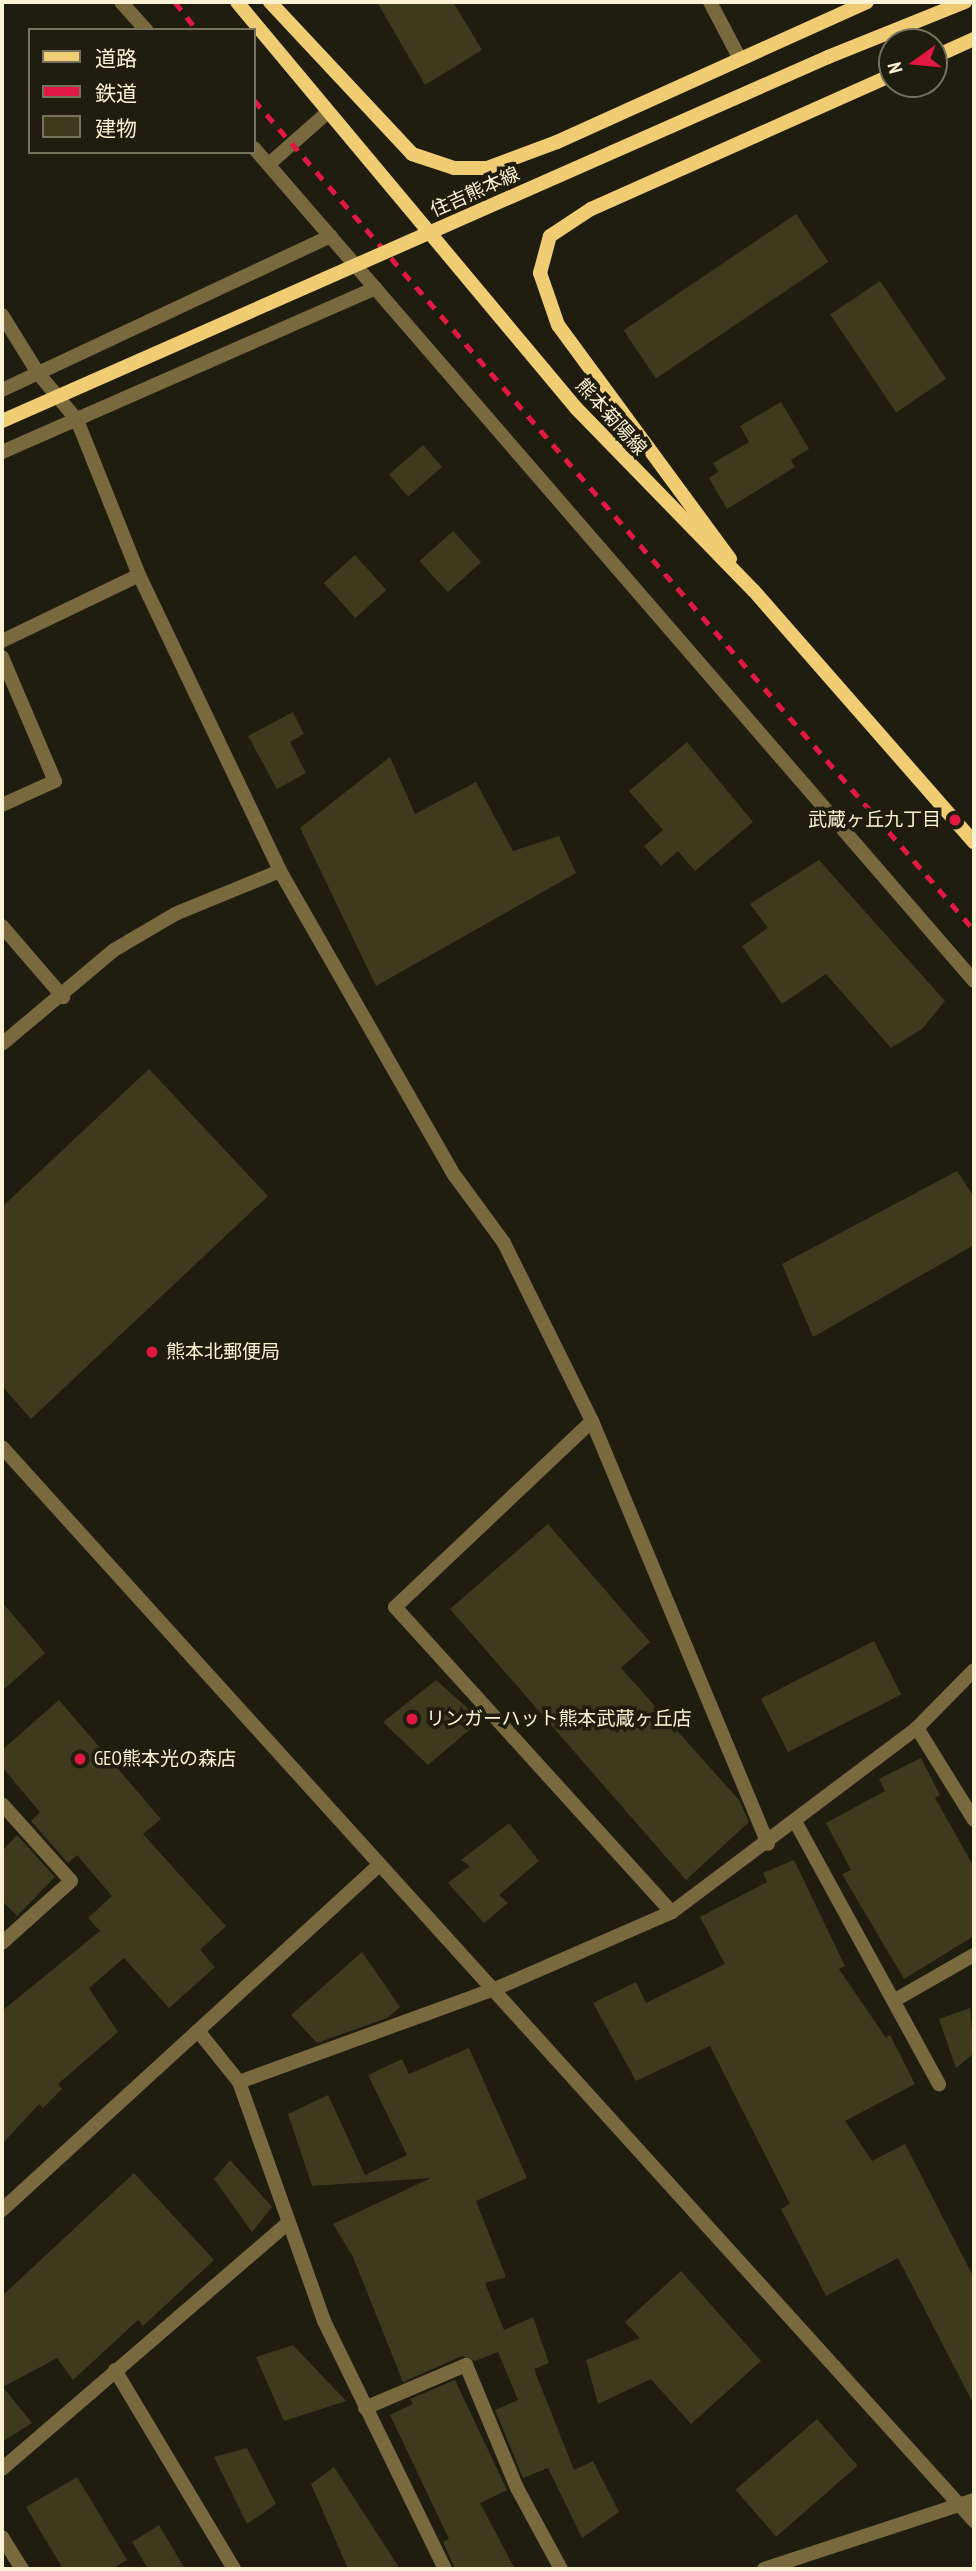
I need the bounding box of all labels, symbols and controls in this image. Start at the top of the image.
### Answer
legend [28,28,256,154]
north arrow [878,28,948,98]
text: 道路 [95,45,137,72]
text: N [882,60,908,76]
text: 鉄道 [95,80,137,107]
text: 建物 [95,115,137,142]
street label: 住吉熊本線 [427,162,523,222]
street label: 熊本菊陽線 [571,374,651,460]
place label: 武蔵ヶ丘九丁目 [808,809,941,831]
marker: 武蔵ヶ丘九丁目 [947,812,963,828]
place label: 熊本北郵便局 [166,1341,280,1363]
marker: 熊本北郵便局 [144,1344,160,1360]
place label: リンガーハット熊本武蔵ヶ丘店 [426,1708,692,1730]
marker: リンガーハット熊本武蔵ヶ丘店 [404,1711,420,1727]
place label: GEO熊本光の森店 [94,1748,236,1770]
marker: GEO熊本光の森店 [72,1751,88,1767]

